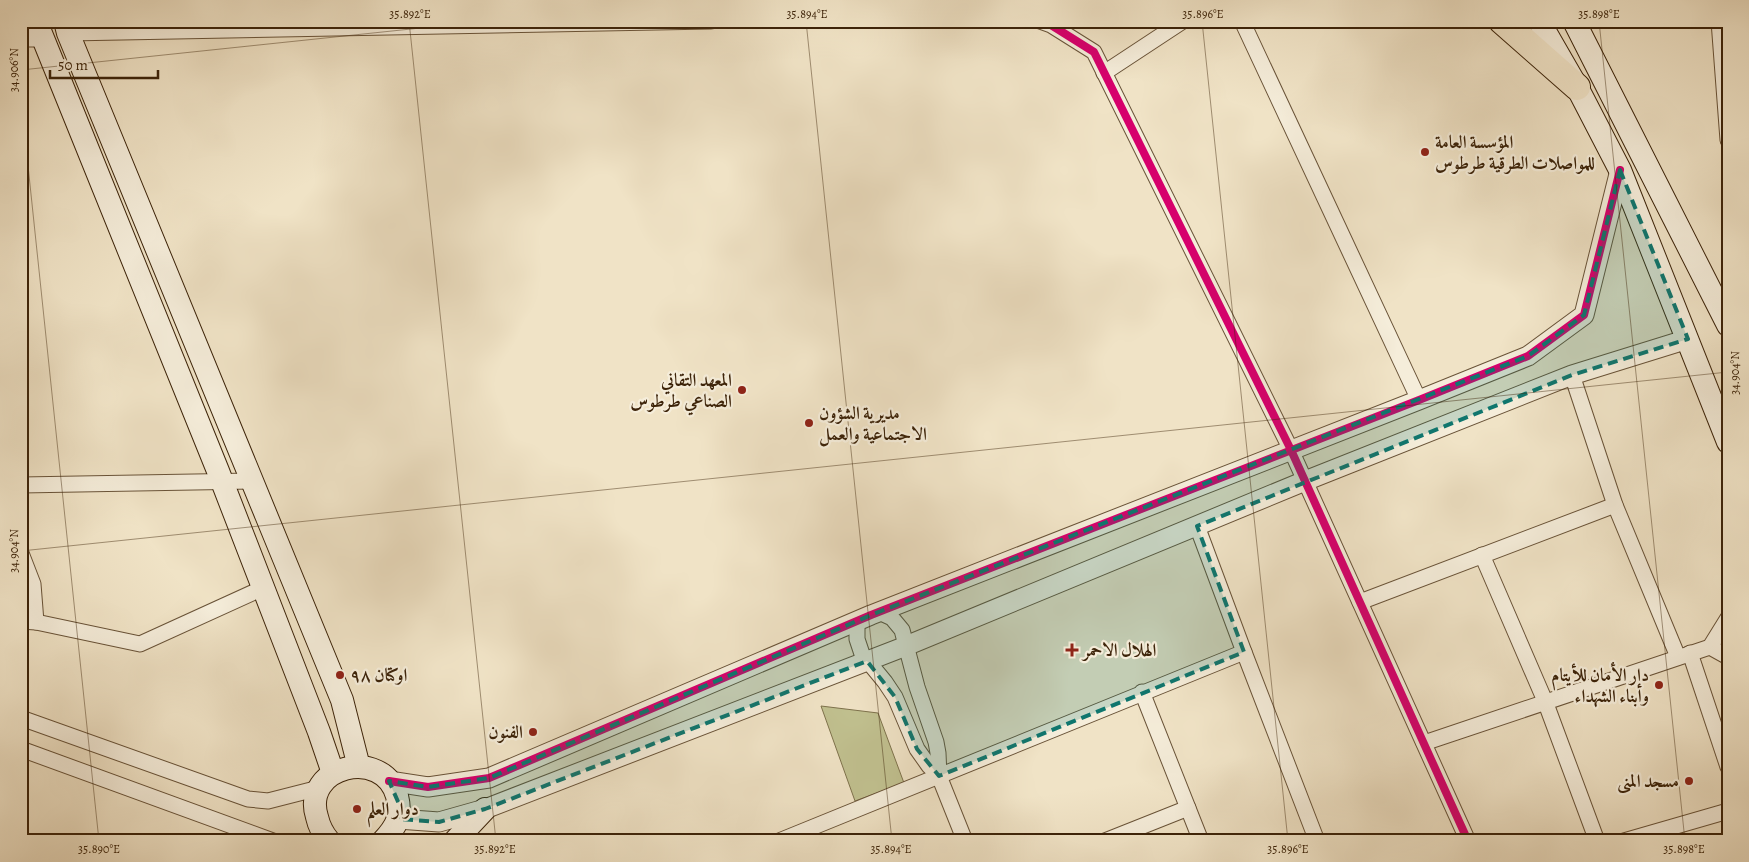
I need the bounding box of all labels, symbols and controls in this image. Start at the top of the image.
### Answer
text: 35.892°E [389,6,431,22]
text: 35.894°E [786,6,828,22]
text: 35.896°E [1182,6,1224,22]
text: 35.898°E [1578,6,1620,22]
text: 34.906°N [6,48,22,92]
scale bar [50,48,158,80]
text: 50 m [58,55,88,75]
place label: المؤسسة العامة للمواصلات الطرقية طرطوس [1435,130,1595,175]
marker: المؤسسة العامة للمواصلات الطرقية طرطوس [1419,146,1431,158]
text: 34.904°N [1727,351,1743,395]
place label: المعهد التقاني الصناعي طرطوس [630,368,732,416]
marker: المعهد التقاني الصناعي طرطوس [736,384,748,396]
place label: مديرية الشؤون الاجتماعية والعمل [819,401,927,447]
marker: مديرية الشؤون الاجتماعية والعمل [803,417,815,429]
text: 34.904°N [6,529,22,573]
place label: الهلال الاحمر [1081,638,1157,662]
marker: الهلال الاحمر [1065,643,1079,657]
place label: دار الأمان للأيتام وأبناء الشهداء [1551,661,1649,708]
place label: اوكتان ٩٨ [350,663,407,687]
marker: اوكتان ٩٨ [334,669,346,681]
marker: دار الأمان للأيتام وأبناء الشهداء [1653,679,1665,691]
place label: الفنون [488,720,523,744]
marker: الفنون [527,726,539,738]
place label: مسجد المنى [1617,769,1679,794]
marker: مسجد المنى [1683,775,1695,787]
place label: دوار العلم [367,797,419,828]
marker: دوار العلم [351,803,363,815]
text: 35.890°E [78,841,120,857]
text: 35.892°E [474,841,516,857]
text: 35.894°E [870,841,912,857]
text: 35.896°E [1267,841,1309,857]
text: 35.898°E [1663,841,1705,857]

